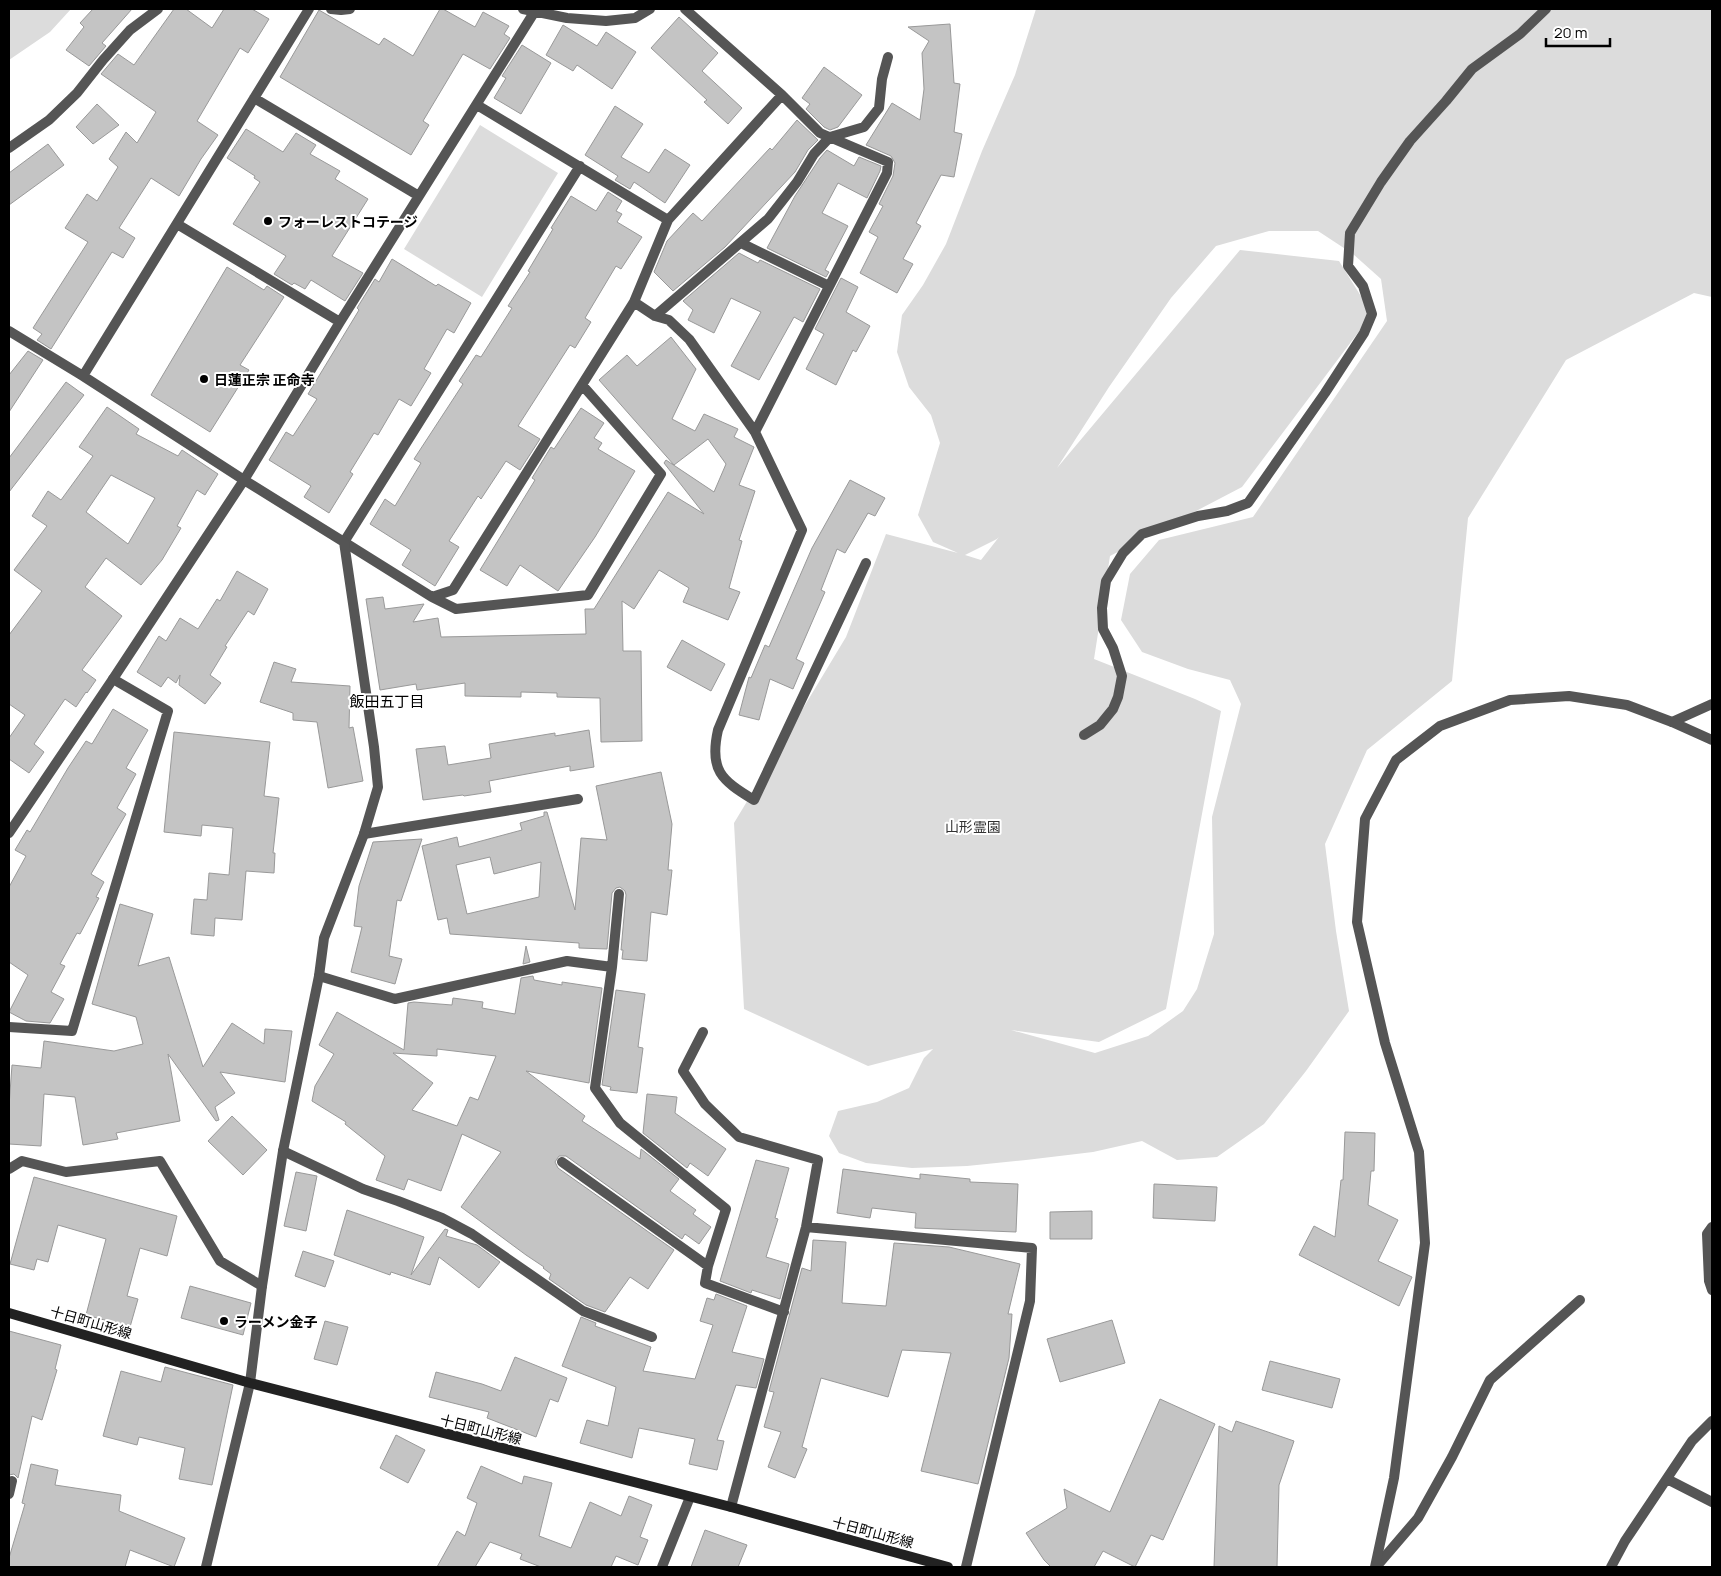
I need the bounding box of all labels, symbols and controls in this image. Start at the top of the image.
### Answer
scale bar [1546,15,1610,47]
text: 20 m [1554,22,1587,43]
place label: フォーレストコテージ [278,212,418,231]
marker: フォーレストコテージ [262,215,274,227]
place label: 日蓮正宗 正命寺 [214,370,315,389]
marker: 日蓮正宗 正命寺 [198,373,210,385]
district label: 飯田五丁目 [349,691,425,712]
park label: 山形霊園 [945,817,1001,836]
street label: 十日町山形線 [48,1301,134,1343]
place label: ラーメン金子 [234,1312,317,1331]
marker: ラーメン金子 [218,1315,230,1327]
street label: 十日町山形線 [438,1410,524,1448]
street label: 十日町山形線 [830,1512,916,1552]

